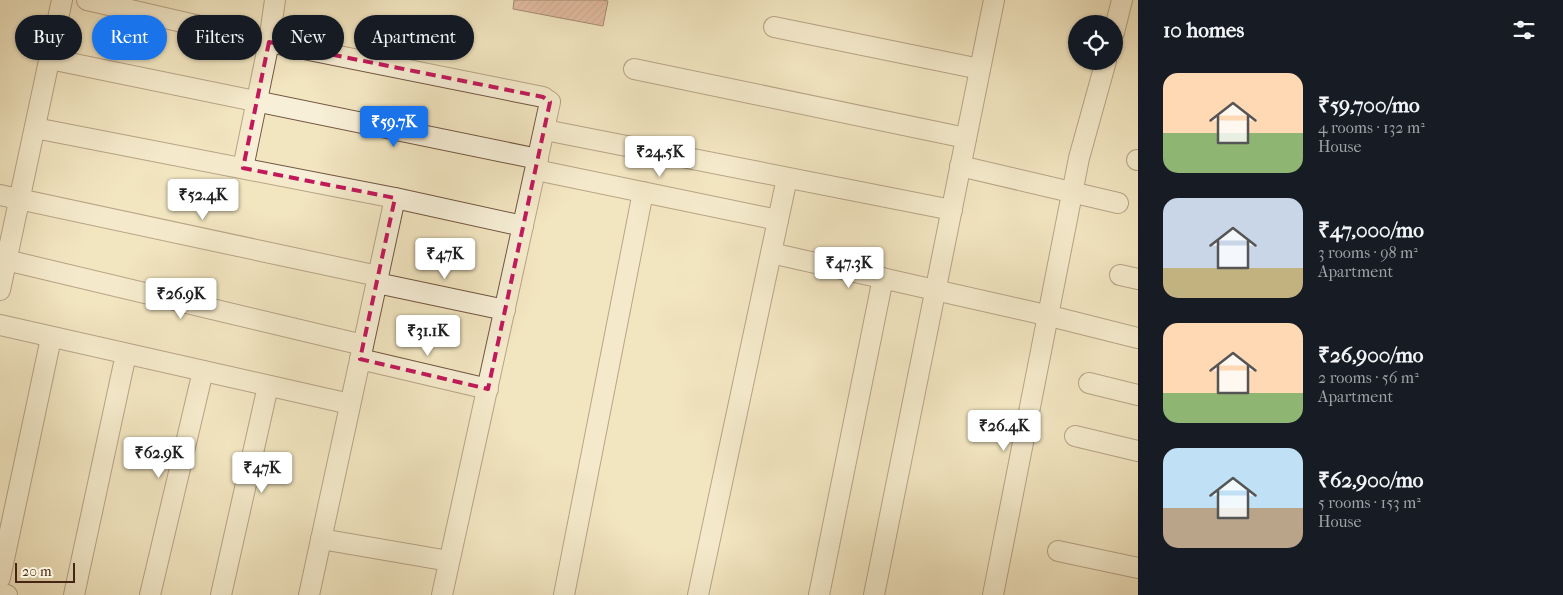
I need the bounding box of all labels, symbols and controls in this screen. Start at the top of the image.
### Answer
chip: Buy [15,15,82,60]
chip: Rent [92,15,167,60]
chip: Filters [177,15,262,60]
chip: New [272,15,344,60]
chip: Apartment [354,15,474,60]
map controls [1068,15,1123,70]
button: locate [1068,15,1123,70]
icon: filters [1510,16,1538,44]
text: 10 homes [1163,18,1244,42]
icon: home [1203,93,1263,153]
text: ₹59,700/mo [1318,93,1420,117]
pin: ₹59.7K [353,106,435,148]
text: ₹59.7K [371,112,417,131]
text: 4 rooms · 132 m² [1318,118,1425,137]
pin: ₹24.5K [619,136,701,178]
text: House [1318,137,1361,156]
text: ₹24.5K [636,142,684,161]
pin: ₹52.4K [162,178,244,221]
text: ₹52.4K [179,185,227,204]
icon: home [1203,218,1263,278]
text: ₹47,000/mo [1318,218,1424,242]
pin: ₹47K [415,238,475,280]
text: 3 rooms · 98 m² [1318,243,1418,262]
text: ₹47K [426,244,464,263]
pin: ₹47.3K [808,246,890,289]
text: ₹47.3K [826,253,872,272]
text: Apartment [1318,262,1393,281]
pin: ₹26.9K [140,278,222,320]
text: ₹26.9K [157,284,205,303]
pin: ₹31.1K [387,314,469,357]
text: ₹31.1K [407,321,449,340]
icon: home [1203,343,1263,403]
text: ₹26,900/mo [1318,343,1423,367]
text: 2 rooms · 56 m² [1318,368,1419,387]
text: Apartment [1318,387,1393,406]
pin: ₹26.4K [963,410,1045,452]
text: ₹26.4K [979,416,1029,435]
pin: ₹62.9K [118,436,200,479]
text: ₹62.9K [135,443,183,462]
pin: ₹47K [232,452,292,494]
text: ₹47K [243,458,281,477]
icon: home [1203,468,1263,528]
text: ₹62,900/mo [1318,468,1423,492]
text: 5 rooms · 153 m² [1318,493,1421,512]
text: House [1318,512,1361,531]
scale bar [15,560,75,583]
text: 20 m [22,563,52,580]

